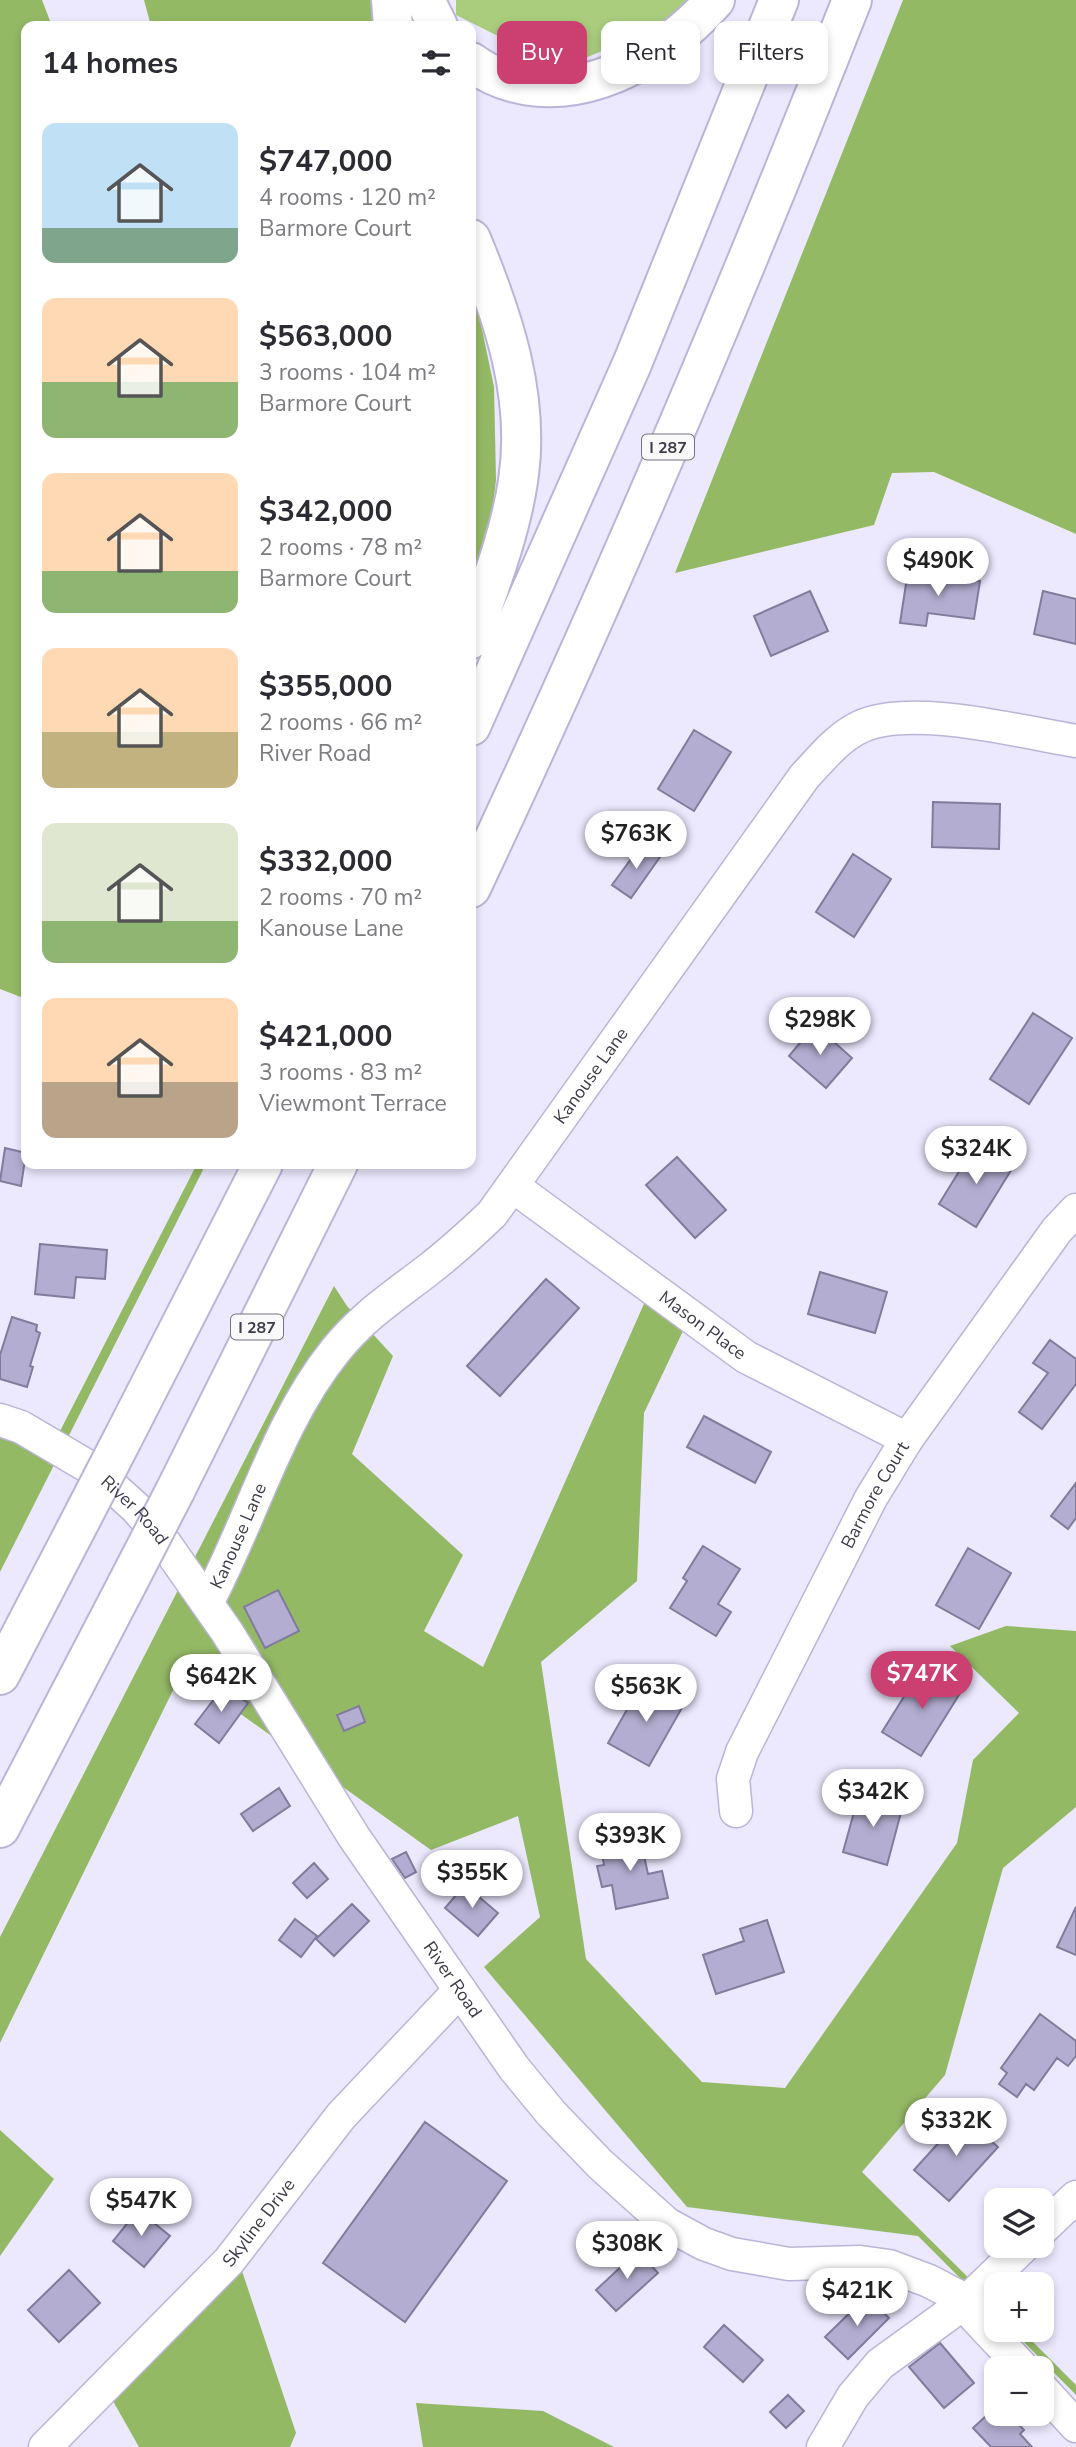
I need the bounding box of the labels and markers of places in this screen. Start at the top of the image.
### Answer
pin: $490K [889,538,987,598]
pin: $763K [587,812,685,871]
pin: $298K [771,998,869,1057]
pin: $324K [927,1126,1025,1186]
pin: $747K [873,1652,971,1711]
pin: $642K [172,1654,270,1714]
pin: $563K [597,1664,695,1724]
pin: $342K [824,1770,922,1829]
pin: $393K [581,1814,679,1873]
pin: $355K [423,1850,521,1910]
pin: $332K [907,2098,1005,2158]
pin: $547K [92,2178,190,2238]
pin: $308K [578,2222,676,2281]
pin: $421K [808,2268,906,2328]

